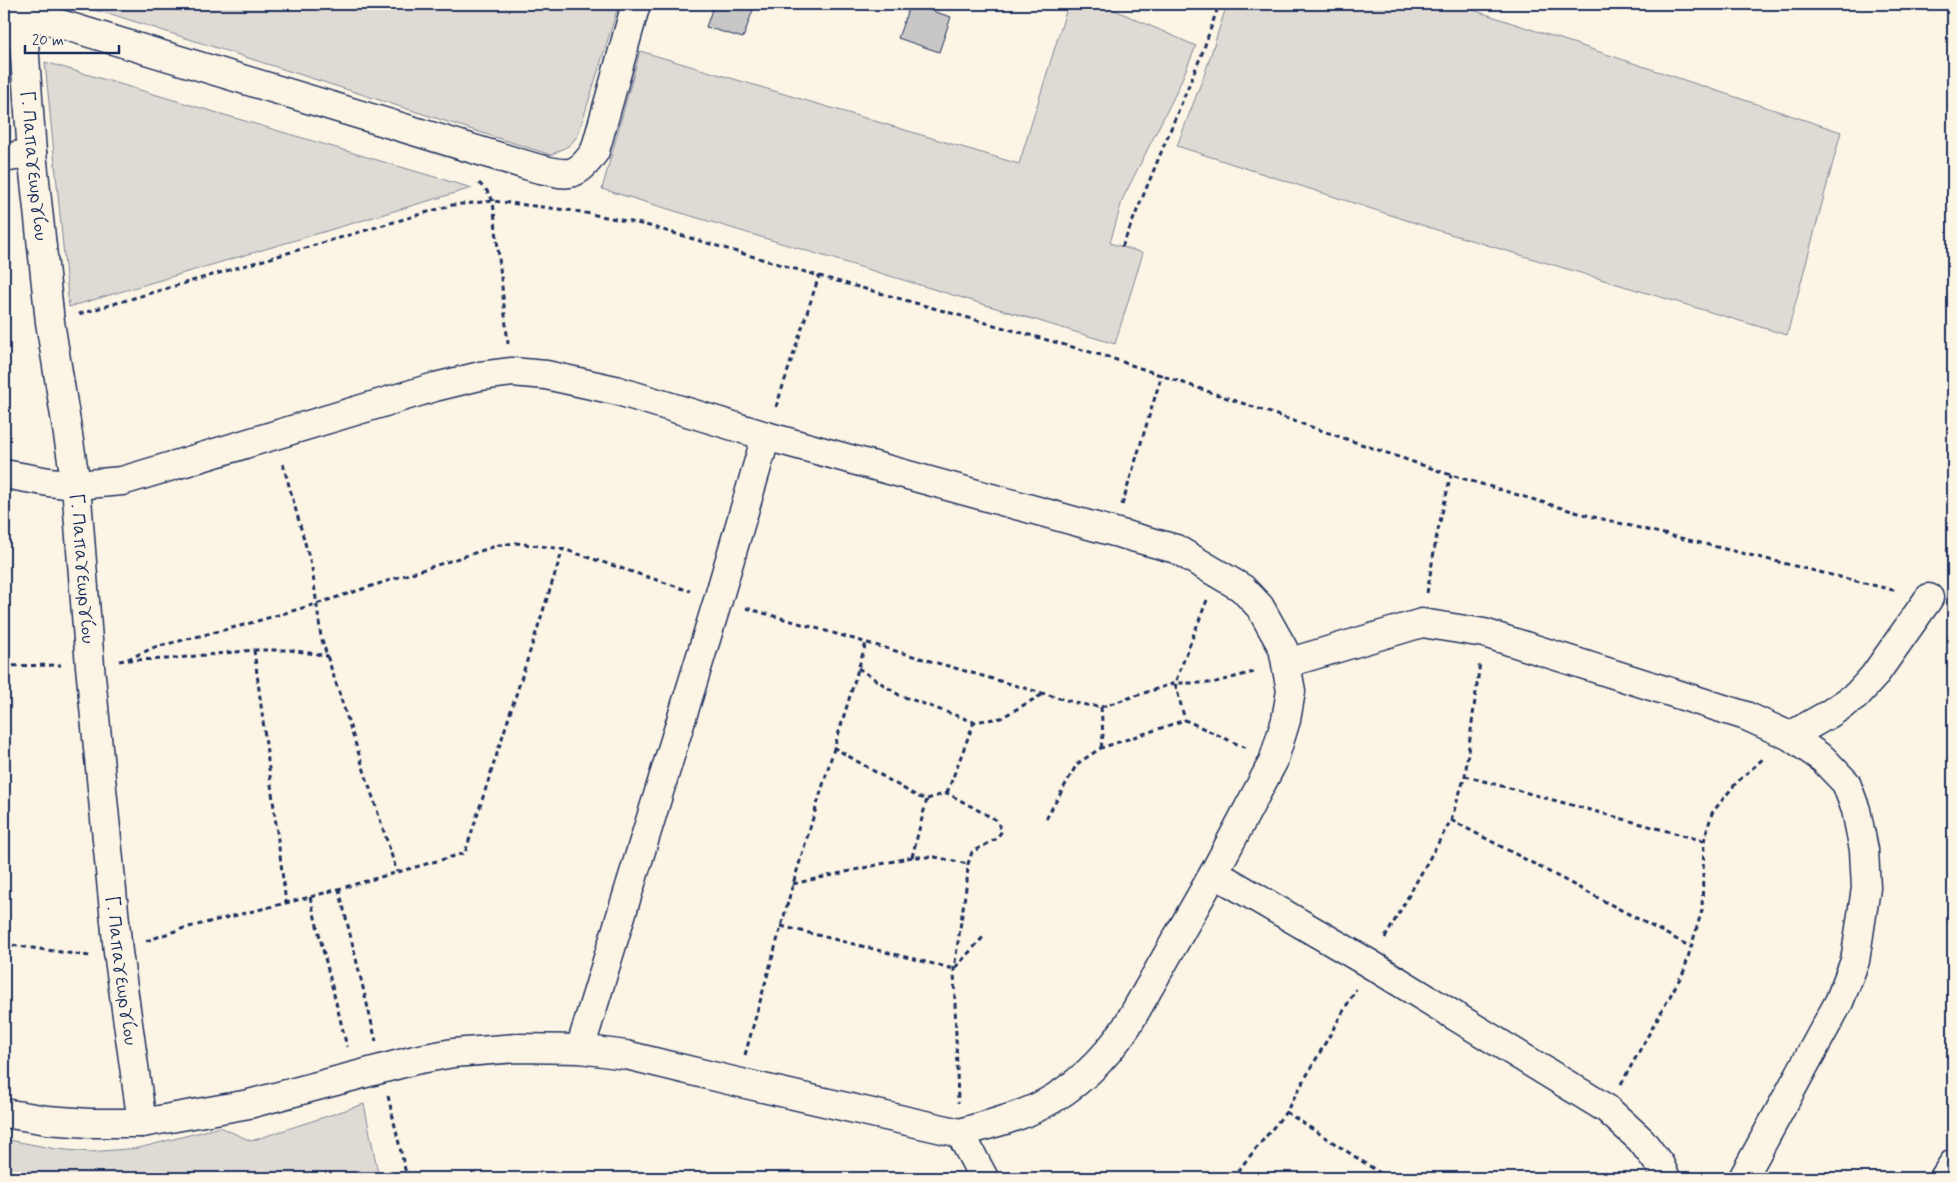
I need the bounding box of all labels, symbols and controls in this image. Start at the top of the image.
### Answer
scale bar [25,22,119,54]
text: 20 m [32,31,64,51]
street label: Γ. Παπαγεωργίου [15,90,54,242]
street label: Γ. Παπαγεωργίου [64,492,101,645]
street label: Γ. Παπαγεωργίου [100,894,143,1047]

